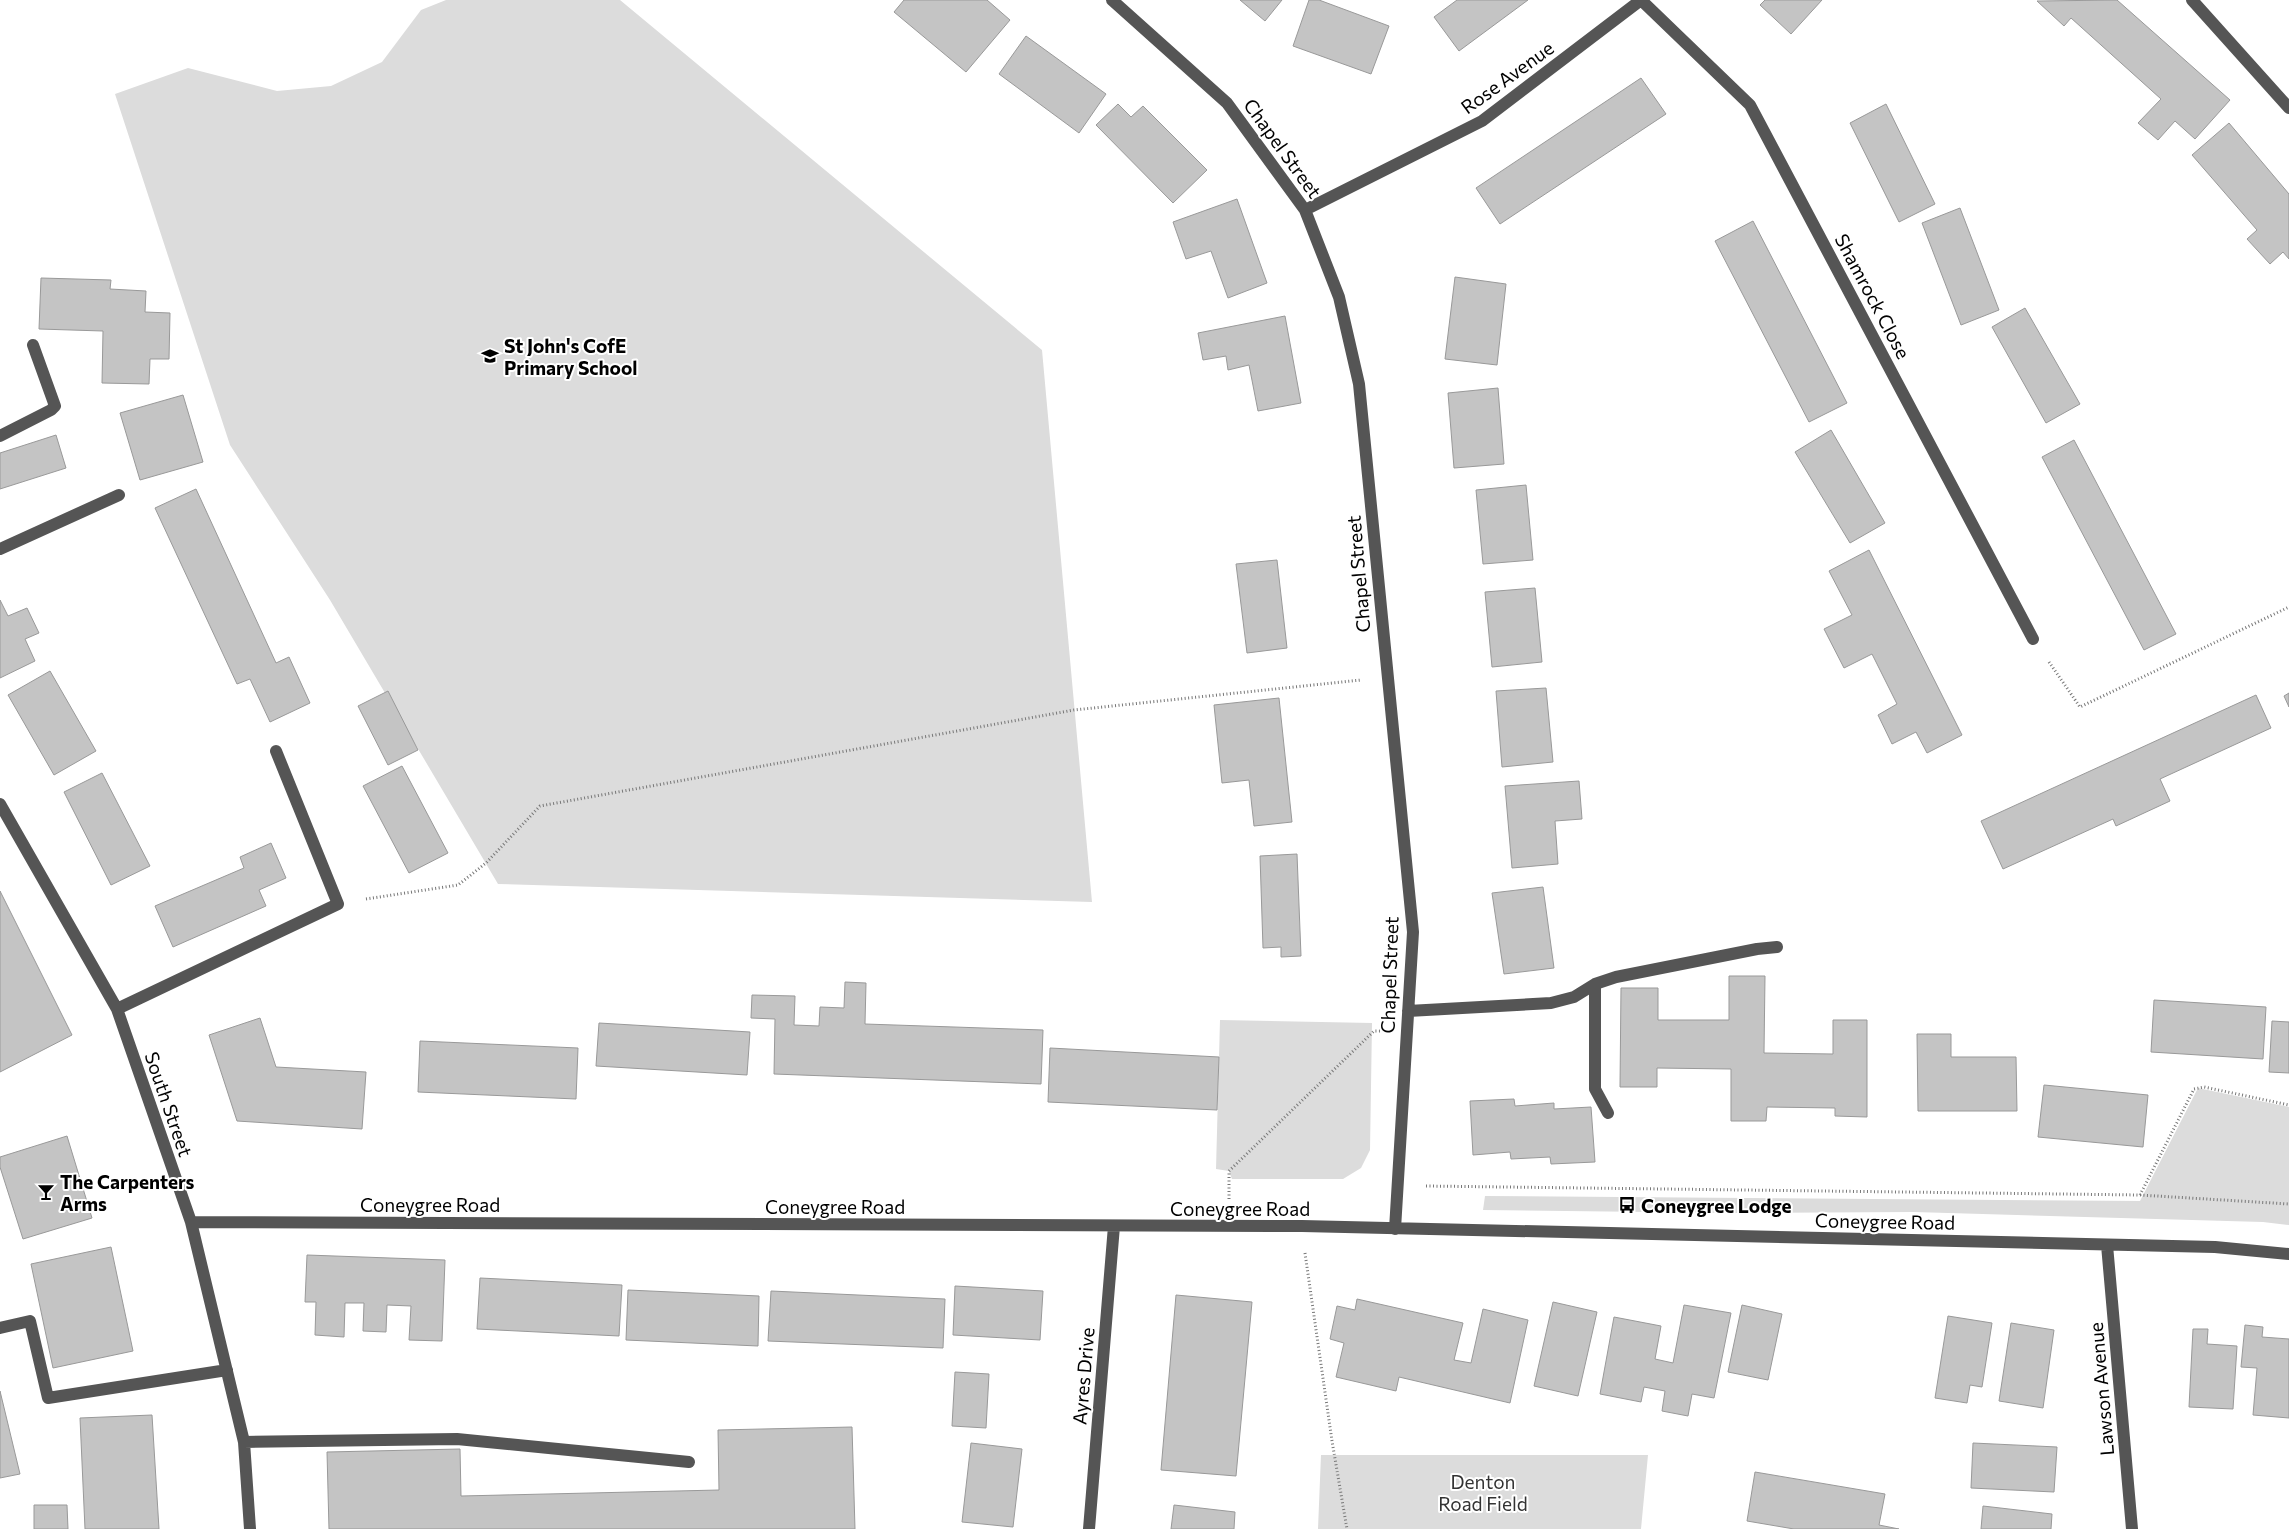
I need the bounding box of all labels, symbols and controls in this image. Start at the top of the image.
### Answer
street label: Rose Avenue [1456,36,1558,118]
street label: Chapel Street [1239,94,1327,202]
street label: Shamrock Close [1830,230,1916,362]
place label: St John's CofE Primary School [504,334,637,379]
school or university icon: St John's CofE Primary School [480,346,500,366]
street label: Chapel Street [1341,514,1375,633]
street label: Chapel Street [1375,916,1403,1034]
street label: South Street [140,1049,198,1160]
place label: The Carpenters Arms [60,1170,195,1215]
bar icon: The Carpenters Arms [36,1182,56,1202]
street label: Coneygree Road [360,1193,500,1216]
place label: Coneygree Lodge [1641,1194,1792,1217]
street label: Coneygree Road [765,1195,905,1218]
bus stop icon: Coneygree Lodge [1617,1195,1637,1215]
street label: Coneygree Road [1170,1197,1310,1220]
street label: Coneygree Road [1815,1208,1955,1234]
street label: Lawson Avenue [2084,1321,2118,1457]
street label: Ayres Drive [1067,1326,1099,1426]
park label: Denton Road Field [1438,1470,1528,1515]

